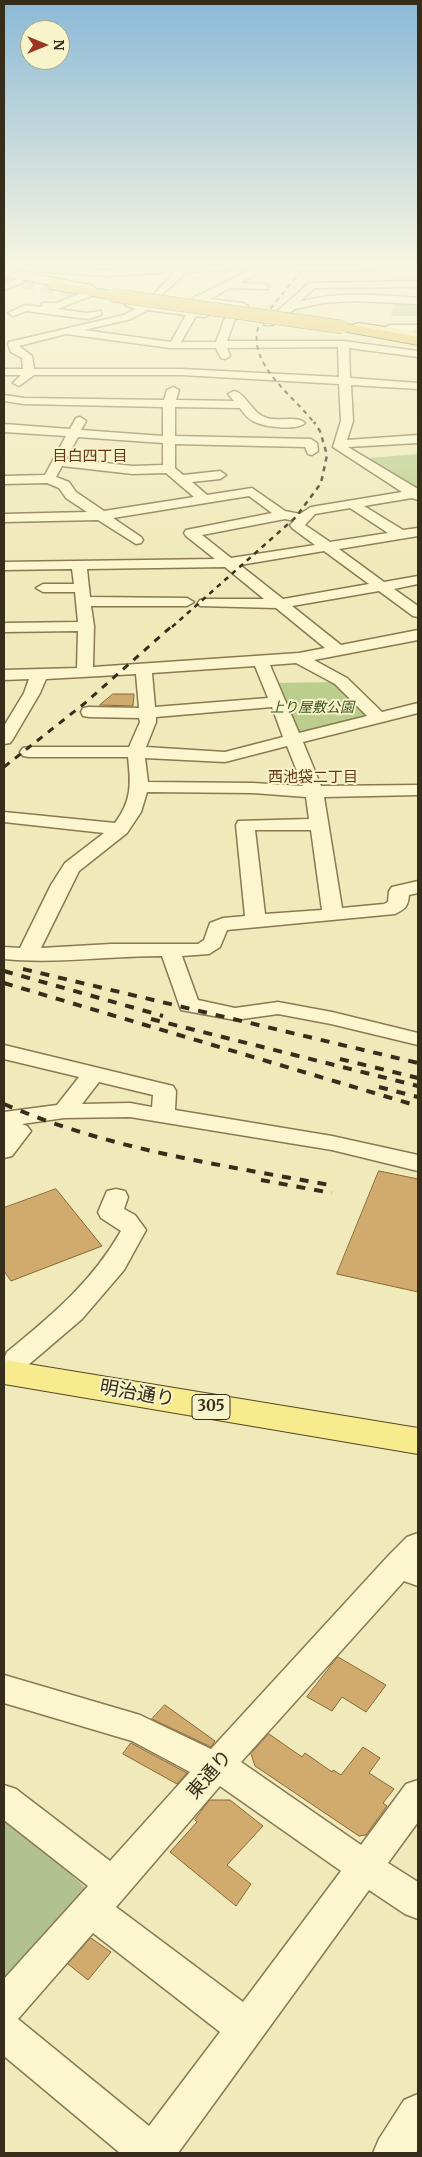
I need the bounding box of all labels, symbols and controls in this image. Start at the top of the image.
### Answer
north arrow [20,20,70,70]
text: N [50,39,68,51]
district label: 目白四丁目 [53,448,127,466]
park label: 上り屋敷公園 [270,700,354,716]
district label: 西池袋二丁目 [268,769,358,787]
street label: 明治通り [98,1376,176,1412]
road number: 305 [192,1394,230,1420]
street label: 東通り [183,1746,237,1804]

